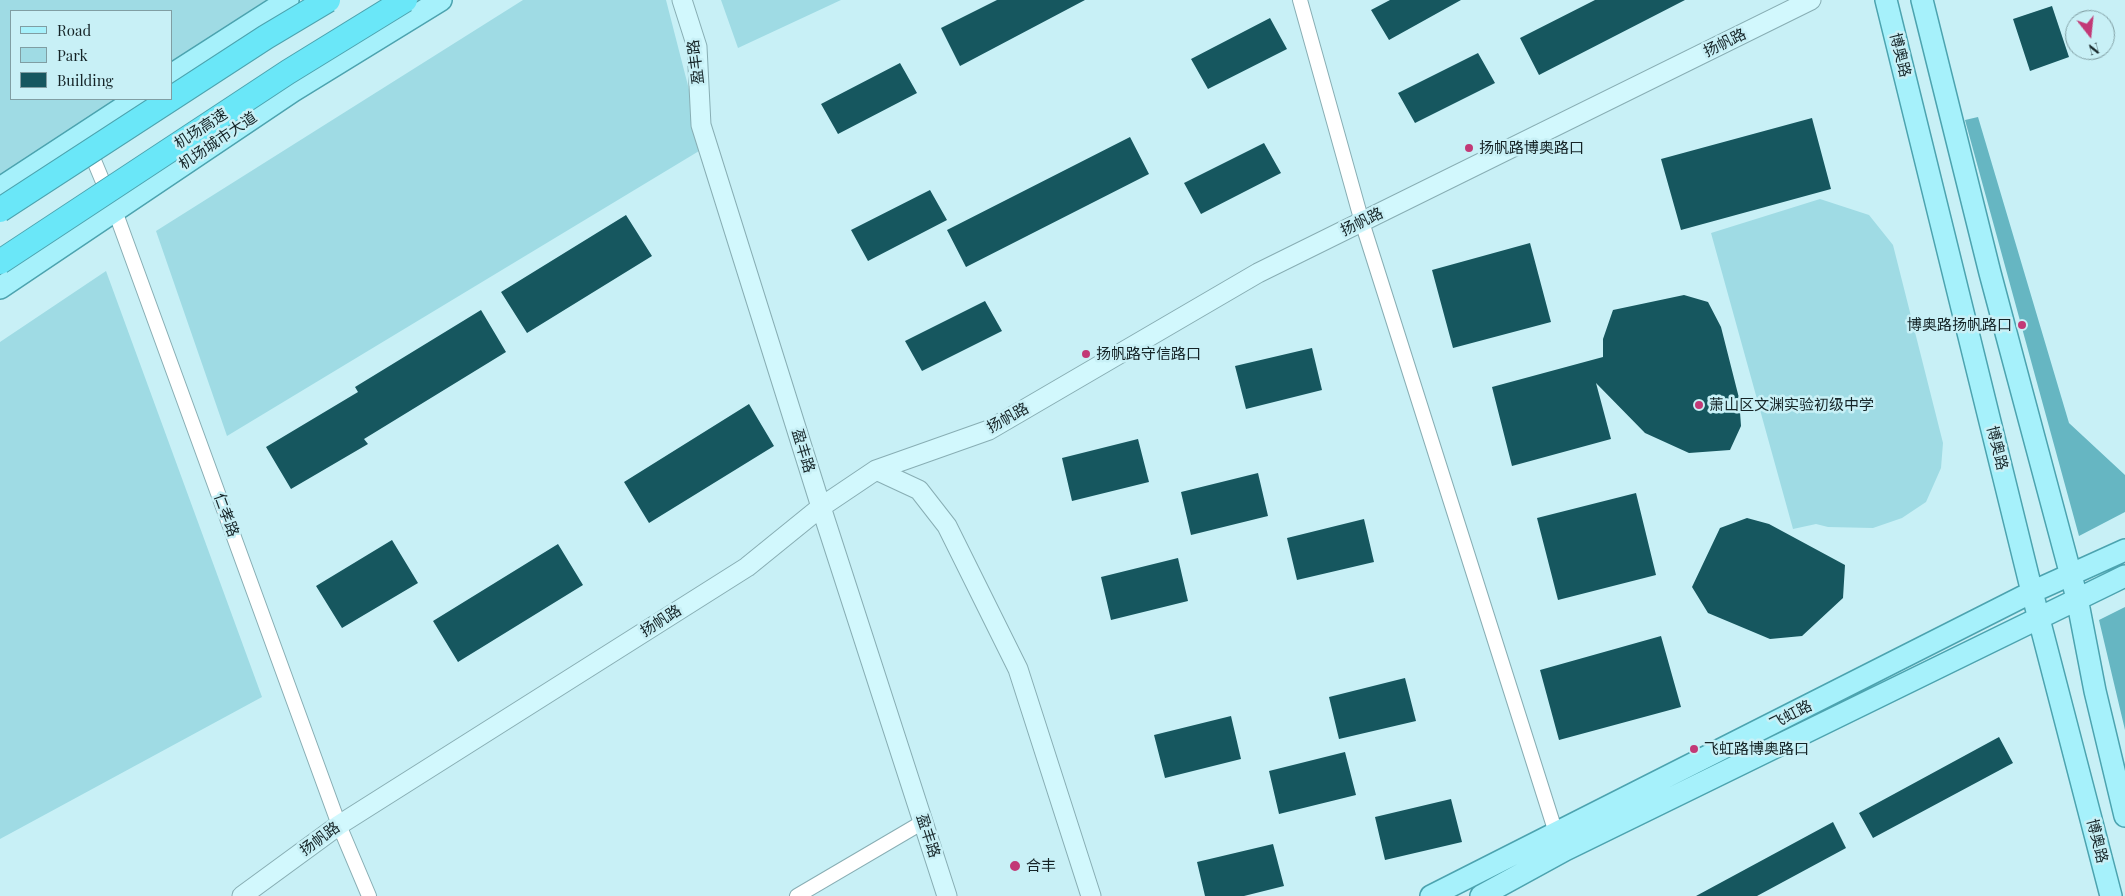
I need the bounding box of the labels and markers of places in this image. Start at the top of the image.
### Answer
place label: 扬帆路博奥路口 [1479,139,1584,157]
marker: 扬帆路博奥路口 [1463,142,1475,154]
place label: 博奥路扬帆路口 [1907,316,2012,334]
marker: 博奥路扬帆路口 [2016,319,2028,331]
place label: 扬帆路守信路口 [1096,345,1201,363]
marker: 扬帆路守信路口 [1080,348,1092,360]
place label: 萧山区文渊实验初级中学 [1709,396,1874,414]
marker: 萧山区文渊实验初级中学 [1693,399,1705,411]
place label: 飞虹路博奥路口 [1704,740,1809,758]
marker: 飞虹路博奥路口 [1688,743,1700,755]
place label: 合丰 [1026,857,1056,875]
marker: 合丰 [1008,859,1022,873]

